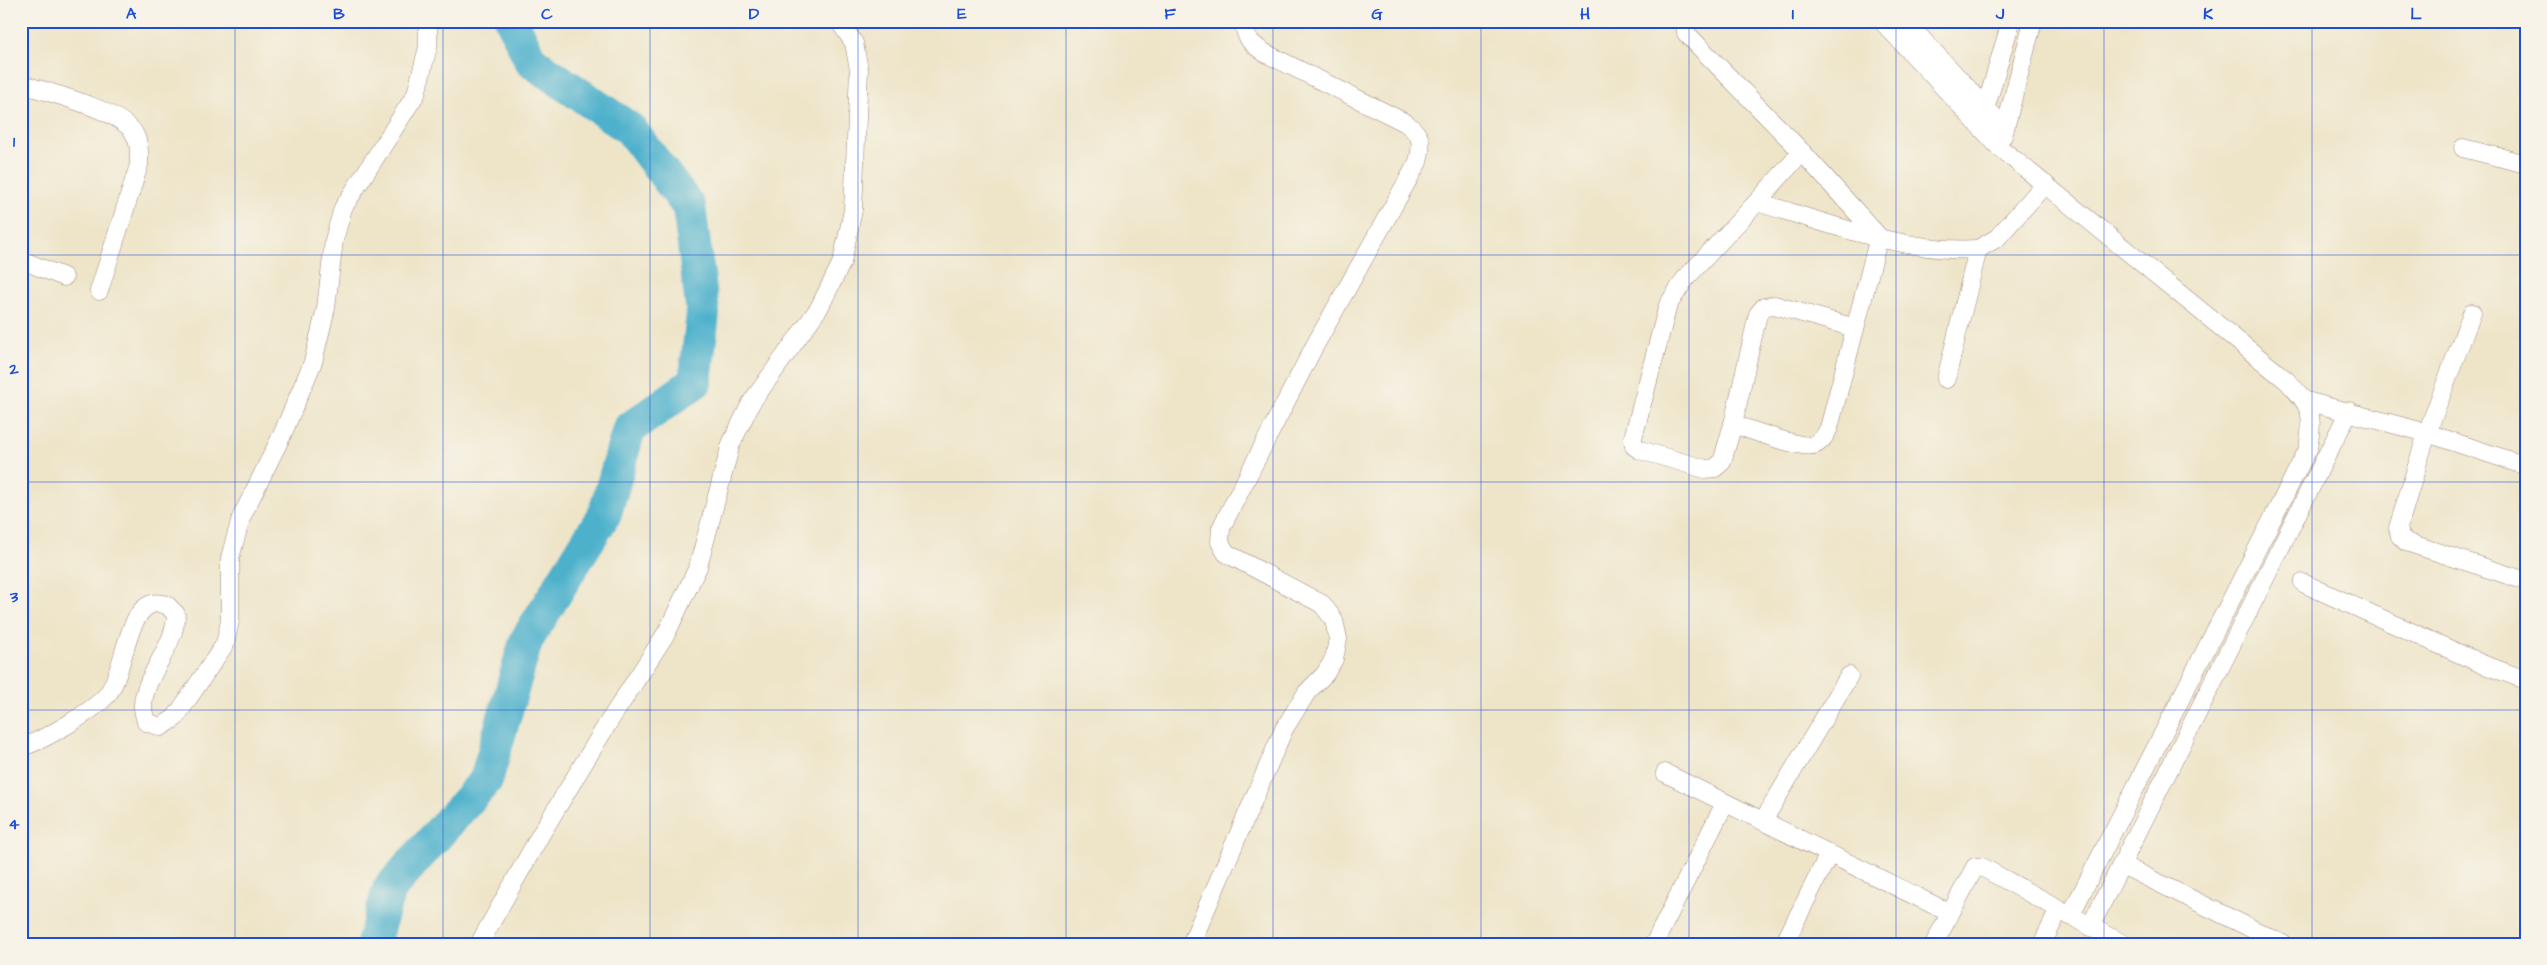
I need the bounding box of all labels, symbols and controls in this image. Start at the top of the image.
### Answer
text: A [126,3,137,25]
text: B [333,3,345,25]
text: C [541,3,553,25]
text: D [749,3,760,25]
text: E [957,3,967,25]
text: F [1164,3,1176,25]
text: G [1371,3,1383,25]
text: H [1580,3,1590,25]
text: I [1792,3,1794,25]
text: J [1995,3,2005,25]
text: K [2203,3,2213,25]
text: L [2410,3,2422,25]
text: 1 [13,131,16,153]
text: 2 [8,358,19,380]
text: 3 [9,586,19,608]
text: 4 [9,813,20,835]

